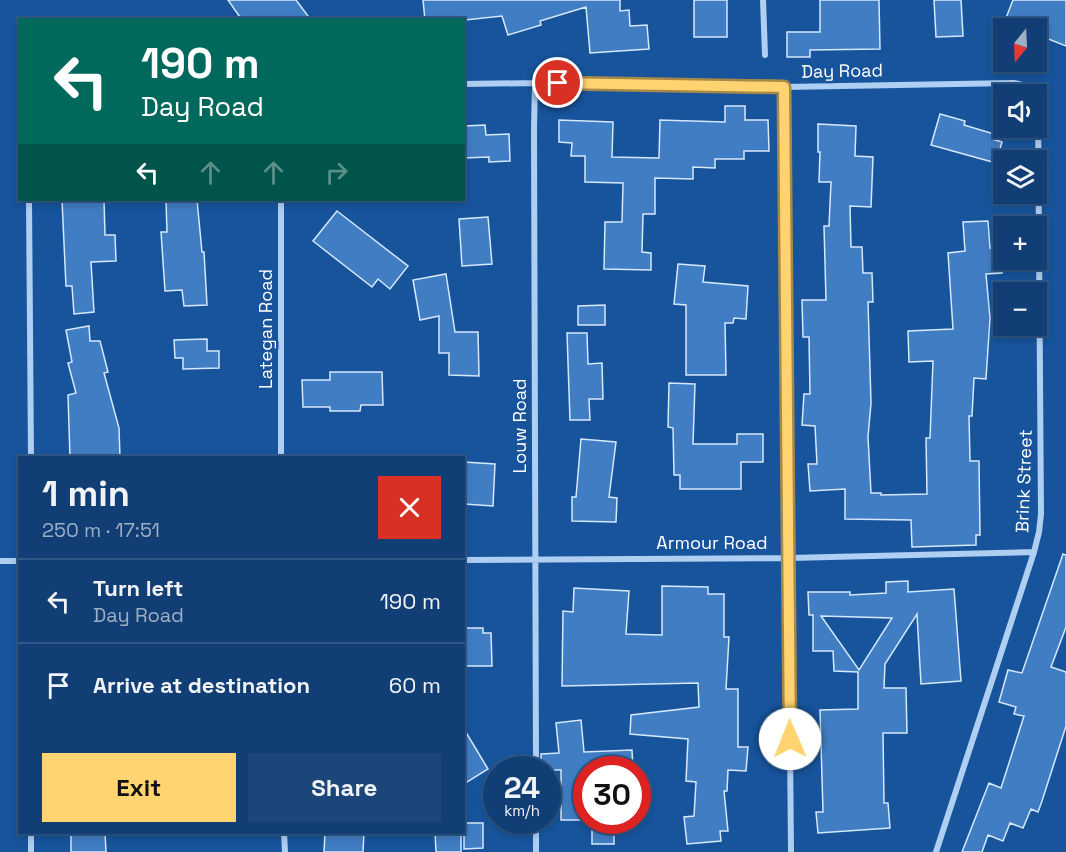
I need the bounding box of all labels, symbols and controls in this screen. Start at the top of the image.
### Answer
north arrow [993,18,1047,72]
map controls [993,18,1047,336]
text: 190 m [141,37,260,90]
icon: left [42,42,120,120]
pin [532,57,583,108]
street label: Day Road [801,58,883,83]
icon: arrive [541,66,574,99]
button: sound [993,84,1047,138]
text: Day Road [141,89,264,124]
button: layers [993,150,1047,204]
icon: left [131,156,164,189]
icon: ahead [194,156,227,189]
icon: ahead [257,156,290,189]
icon: right [320,156,353,189]
button: + [993,216,1047,270]
street label: Lategan Road [254,269,277,389]
button: − [993,282,1047,336]
street label: Louw Road [508,378,531,474]
street label: Brink Street [1010,429,1037,533]
text: 1 min [42,471,130,517]
button: close [378,476,441,539]
text: 250 m · 17:51 [42,517,160,543]
street label: Armour Road [656,531,768,554]
text: Turn left [93,574,183,602]
icon: left [42,585,75,618]
text: 190 m [380,587,441,615]
text: Day Road [93,602,184,628]
icon: arrive [42,669,75,702]
text: Arrive at destination [93,671,310,699]
text: 60 m [389,671,441,699]
position arrow [758,707,822,771]
button: Exit [42,753,236,822]
button: Share [248,753,441,822]
speed limit sign: 30 [573,756,651,834]
text: 24 [504,768,540,807]
text: km/h [504,801,540,820]

